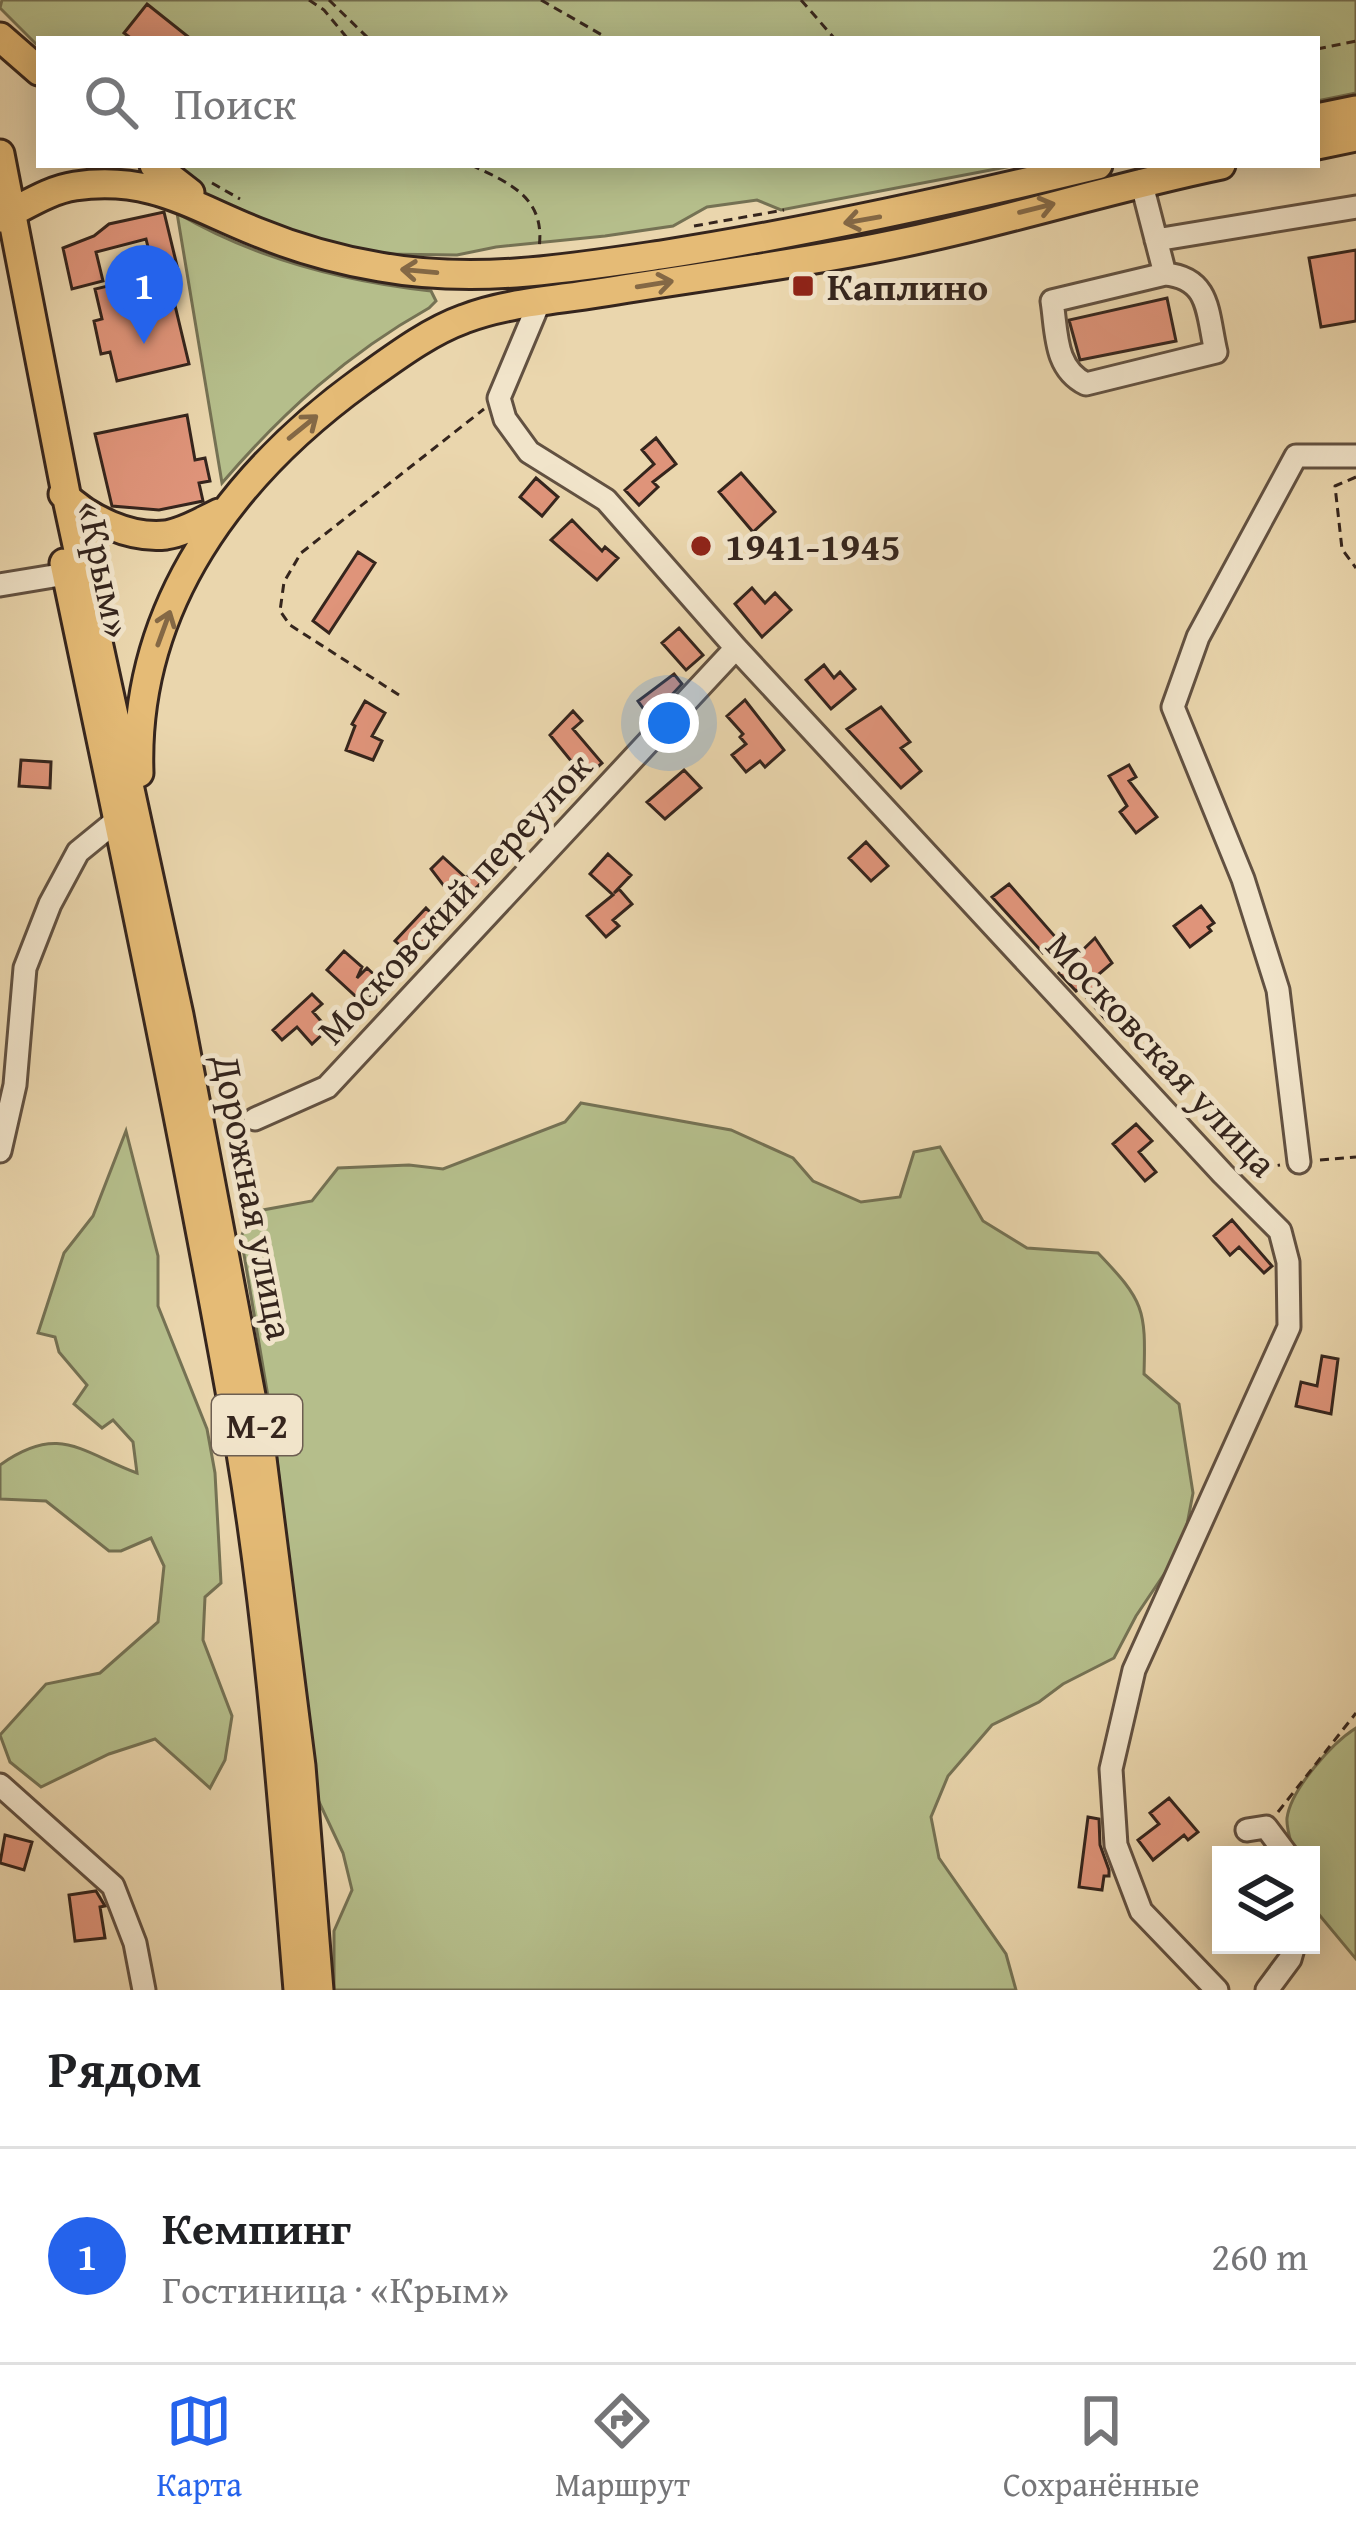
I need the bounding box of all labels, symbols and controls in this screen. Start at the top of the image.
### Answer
search box [36,36,1320,168]
icon: search [78,69,144,135]
text: Поиск [174,70,296,135]
one-way arrow [1017,195,1055,217]
one-way arrow [843,209,882,232]
pin: 1 [105,245,183,344]
place label: Каплино [827,257,988,314]
one-way arrow [400,259,439,282]
one-way arrow [635,272,674,295]
marker: Каплино [790,273,816,299]
one-way arrow [287,414,318,441]
street label: «Крым» [63,495,148,643]
place label: 1941-1945 [725,517,901,574]
marker: 1941-1945 [688,533,714,559]
one-way arrow [155,610,176,647]
your location [639,693,699,753]
street label: Московский переулок [303,738,605,1056]
street label: Московская улица [1033,918,1292,1189]
street label: Дорожная улица [199,1049,310,1345]
road number: М-2 [212,1395,302,1455]
map controls [1212,1846,1320,1954]
button: layers [1212,1846,1320,1954]
text: Рядом [48,2031,202,2106]
text: Кемпинг [162,2195,351,2260]
text: 1 [77,2227,97,2284]
text: 260 m [1211,2227,1308,2284]
text: Гостиница · «Крым» [162,2260,509,2317]
tab: Карта [157,2388,242,2508]
tab: Маршрут [555,2388,690,2508]
tab: Сохранённые [1003,2388,1200,2508]

